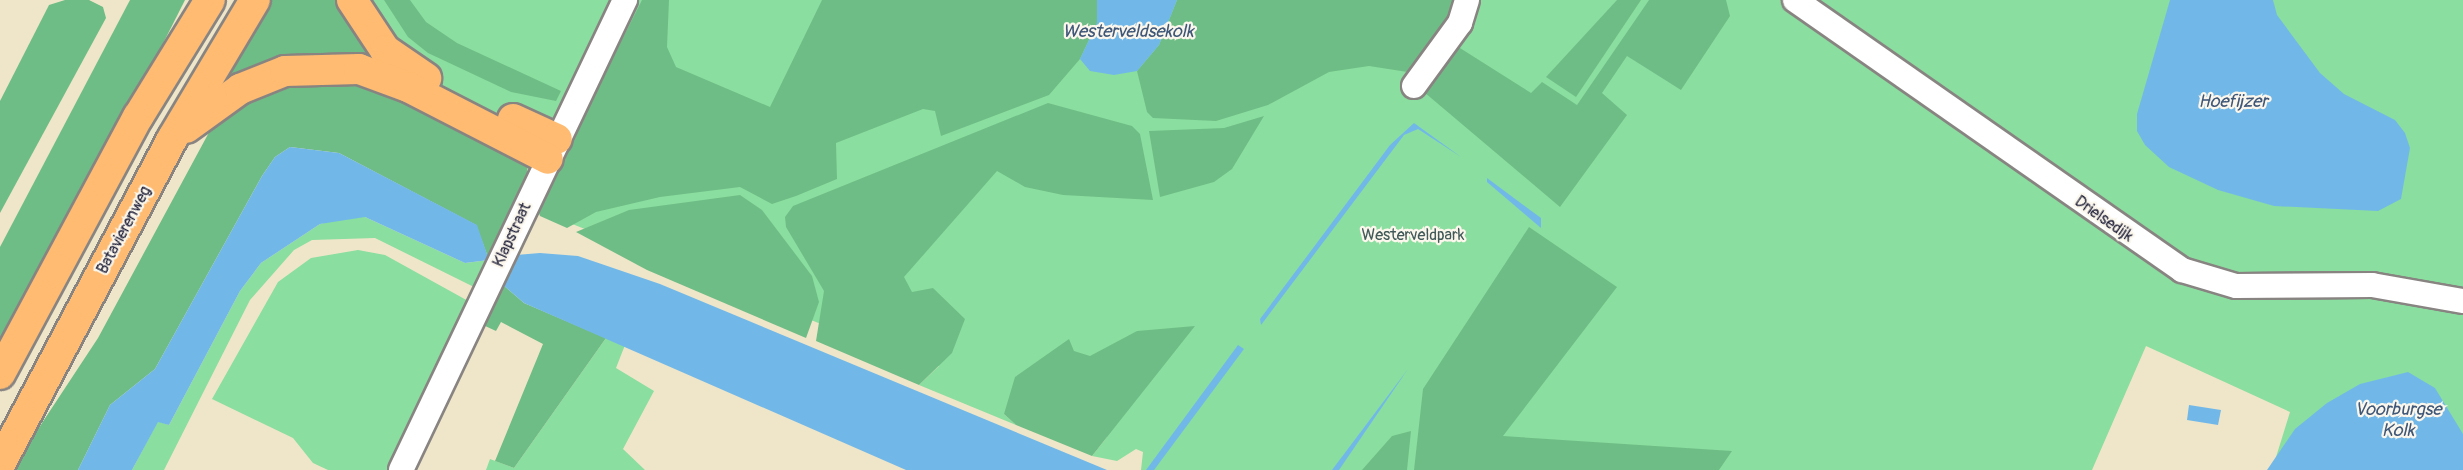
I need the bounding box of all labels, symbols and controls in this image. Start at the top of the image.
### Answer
water label: Westerveldsekolk [1063,21,1193,43]
water label: Hoefijzer [2198,91,2268,113]
street label: Batavierenweg [93,183,155,277]
street label: Drielsedijk [2071,192,2137,246]
street label: Klapstraat [489,200,535,270]
park label: Westerveldpark [1362,225,1464,245]
water label: Voorburgse Kolk [2355,400,2441,442]

